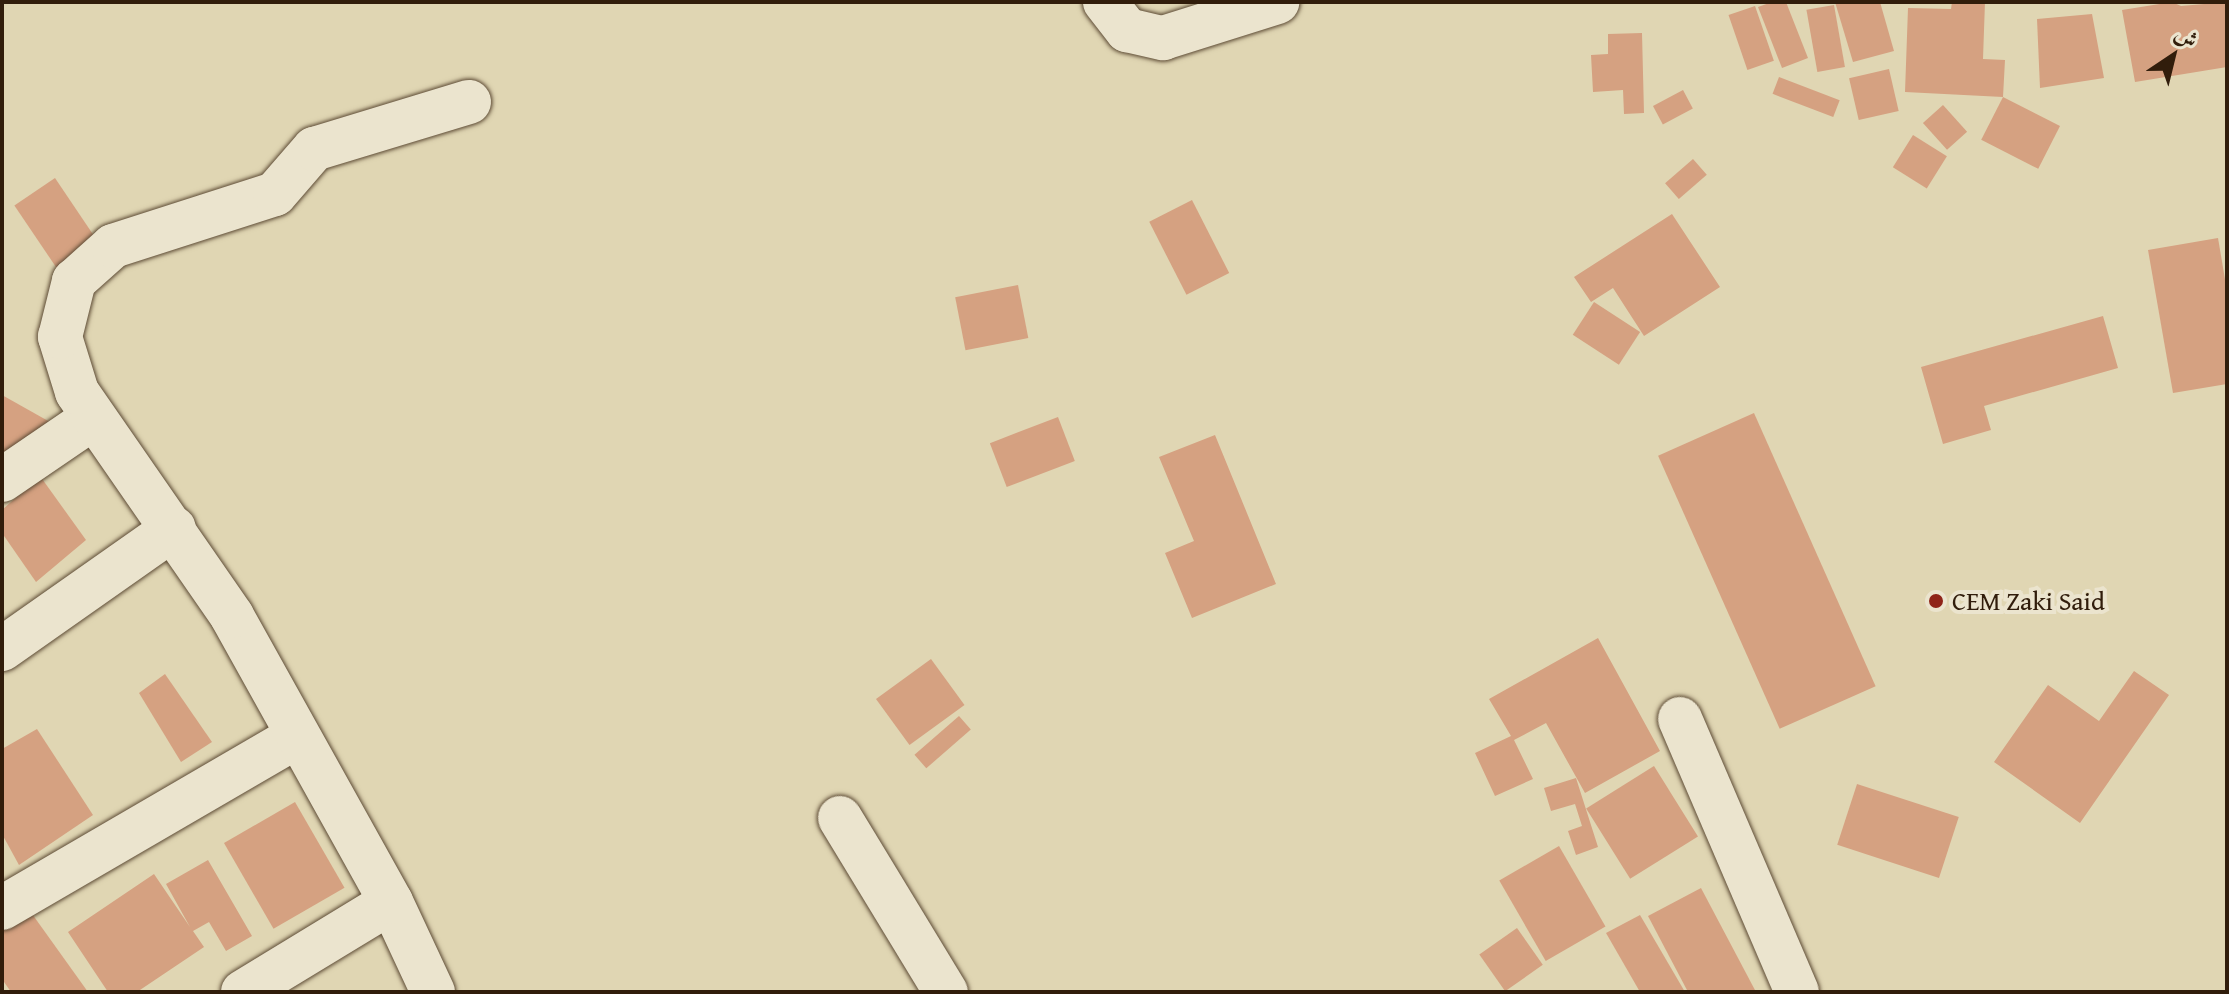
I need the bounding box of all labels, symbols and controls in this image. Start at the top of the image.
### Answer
north arrow [2133,16,2213,96]
text: ش [2169,17,2205,56]
place label: CEM Zaki Said [1952,585,2105,617]
marker: CEM Zaki Said [1927,592,1945,610]

